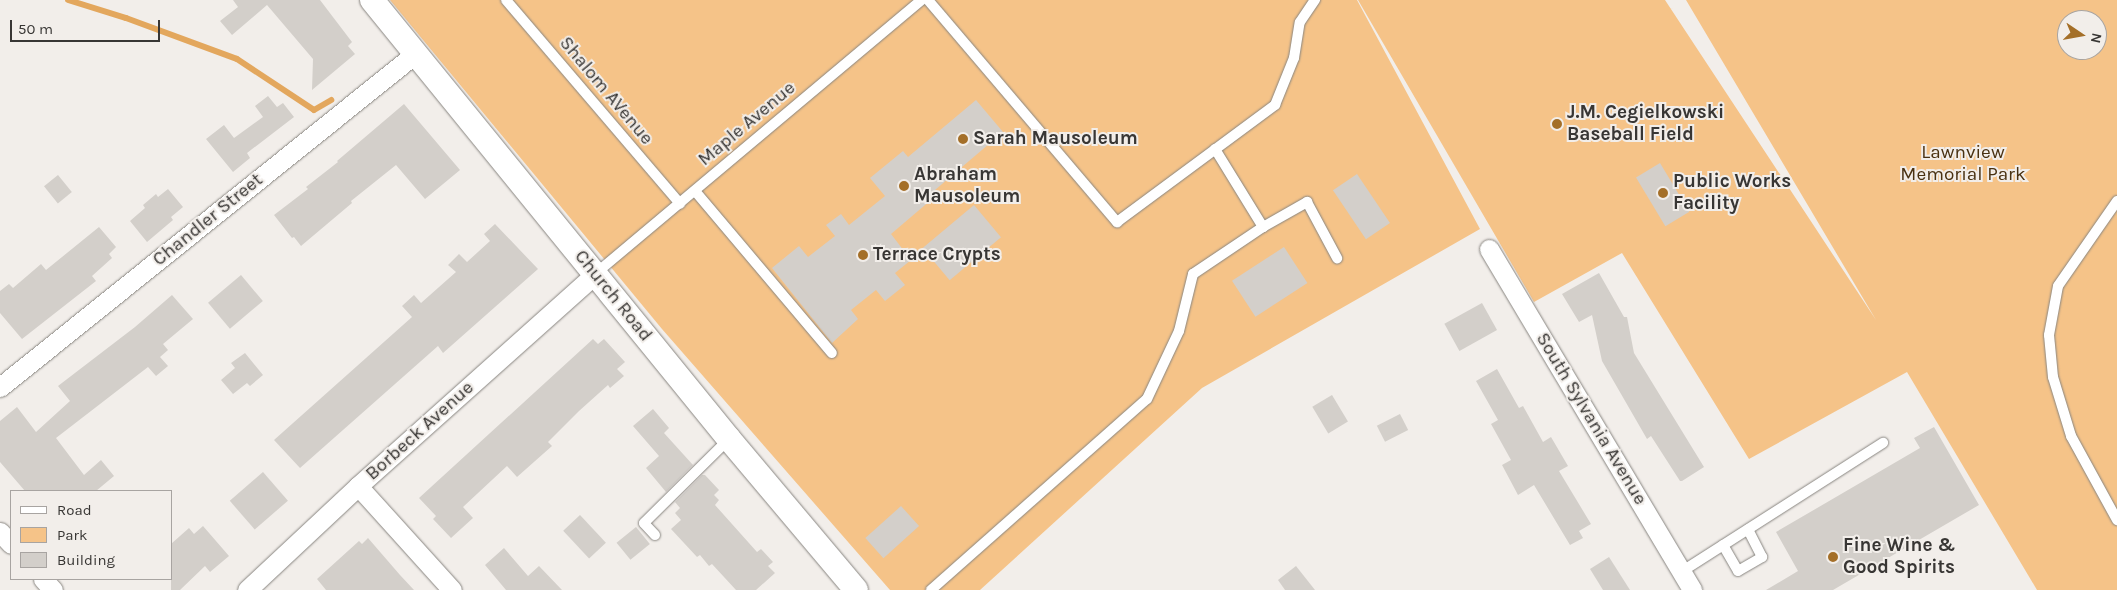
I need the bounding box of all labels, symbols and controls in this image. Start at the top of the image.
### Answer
scale bar [12,10,162,42]
north arrow [2057,10,2107,60]
text: 50 m [18,20,53,38]
text: N [2087,31,2106,45]
street label: Shalom AVenue [554,32,658,150]
street label: Maple Avenue [694,77,800,171]
place label: J.M. Cegielkowski Baseball Field [1567,102,1724,146]
marker: J.M. Cegielkowski Baseball Field [1551,118,1563,130]
place label: Sarah Mausoleum [973,128,1138,150]
marker: Sarah Mausoleum [957,133,969,145]
park label: Lawnview Memorial Park [1900,142,2026,186]
place label: Abraham Mausoleum [914,164,1020,208]
street label: Chandler Street [148,169,268,271]
place label: Public Works Facility [1673,171,1791,215]
marker: Abraham Mausoleum [898,180,910,192]
marker: Public Works Facility [1657,187,1669,199]
place label: Terrace Crypts [873,244,1001,266]
street label: Church Road [569,246,657,346]
marker: Terrace Crypts [857,249,869,261]
street label: South Sylvania Avenue [1531,329,1651,509]
street label: Borbeck Avenue [361,376,479,486]
legend [10,490,172,580]
text: Road [57,501,92,519]
text: Park [57,526,87,544]
place label: Fine Wine & Good Spirits [1843,535,1956,579]
text: Building [57,551,115,569]
marker: Fine Wine & Good Spirits [1827,551,1839,563]

